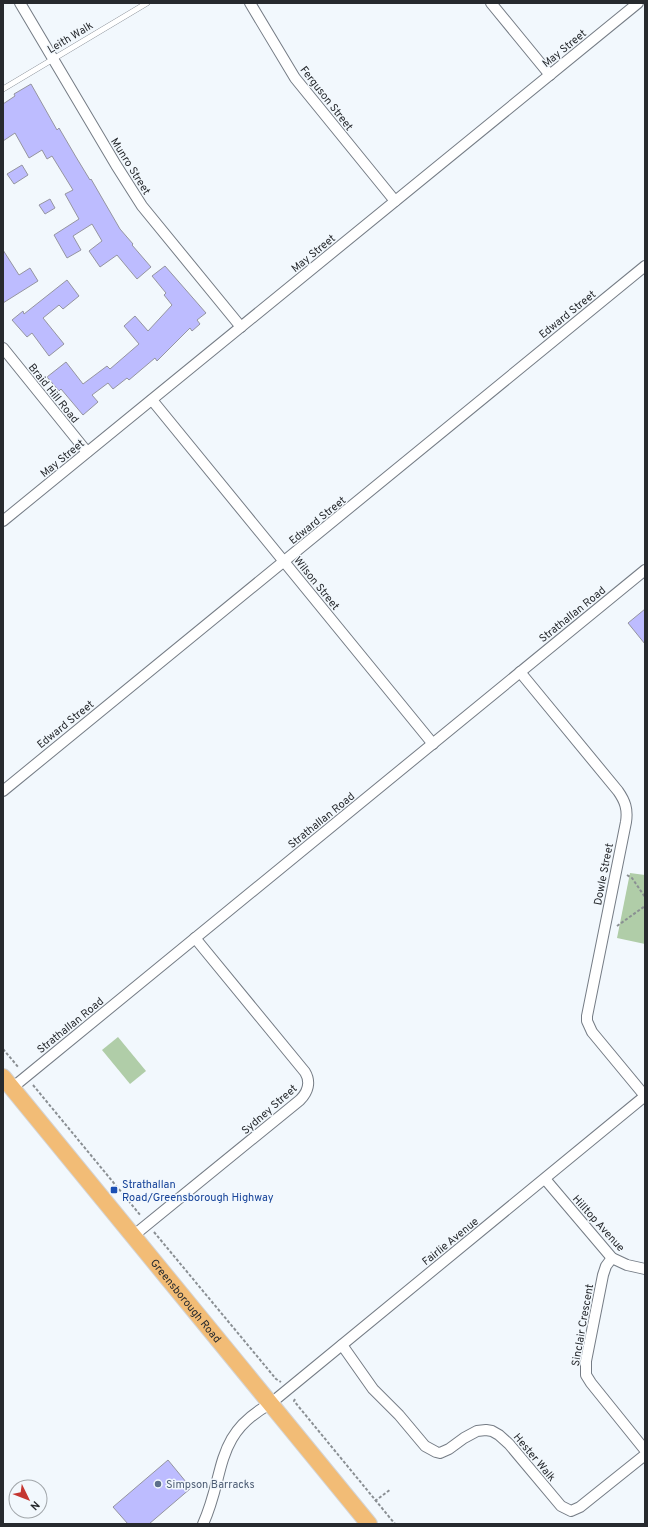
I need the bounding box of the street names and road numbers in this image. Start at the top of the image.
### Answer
street label: Leith Walk [45,19,96,57]
street label: May Street [540,27,590,71]
street label: Ferguson Street [297,64,356,134]
street label: Munro Street [107,135,153,198]
street label: May Street [289,232,339,276]
street label: Edward Street [536,288,599,342]
street label: Braid Hill Road [25,361,82,426]
street label: May Street [38,437,88,481]
street label: Edward Street [286,494,349,548]
street label: Wilson Street [290,554,342,613]
street label: Strathallan Road [536,584,609,646]
street label: Edward Street [34,698,97,752]
street label: Strathallan Road [285,790,358,852]
street label: Dowle Street [591,842,617,906]
street label: Strathallan Road [34,995,107,1057]
street label: Sydney Street [239,1082,300,1138]
street label: Hilltop Avenue [569,1192,627,1255]
street label: Fairlie Avenue [420,1215,482,1269]
street label: Greensborough Road [147,1256,224,1346]
street label: Sinclair Crescent [569,1283,597,1367]
street label: Hester Walk [510,1431,559,1485]

